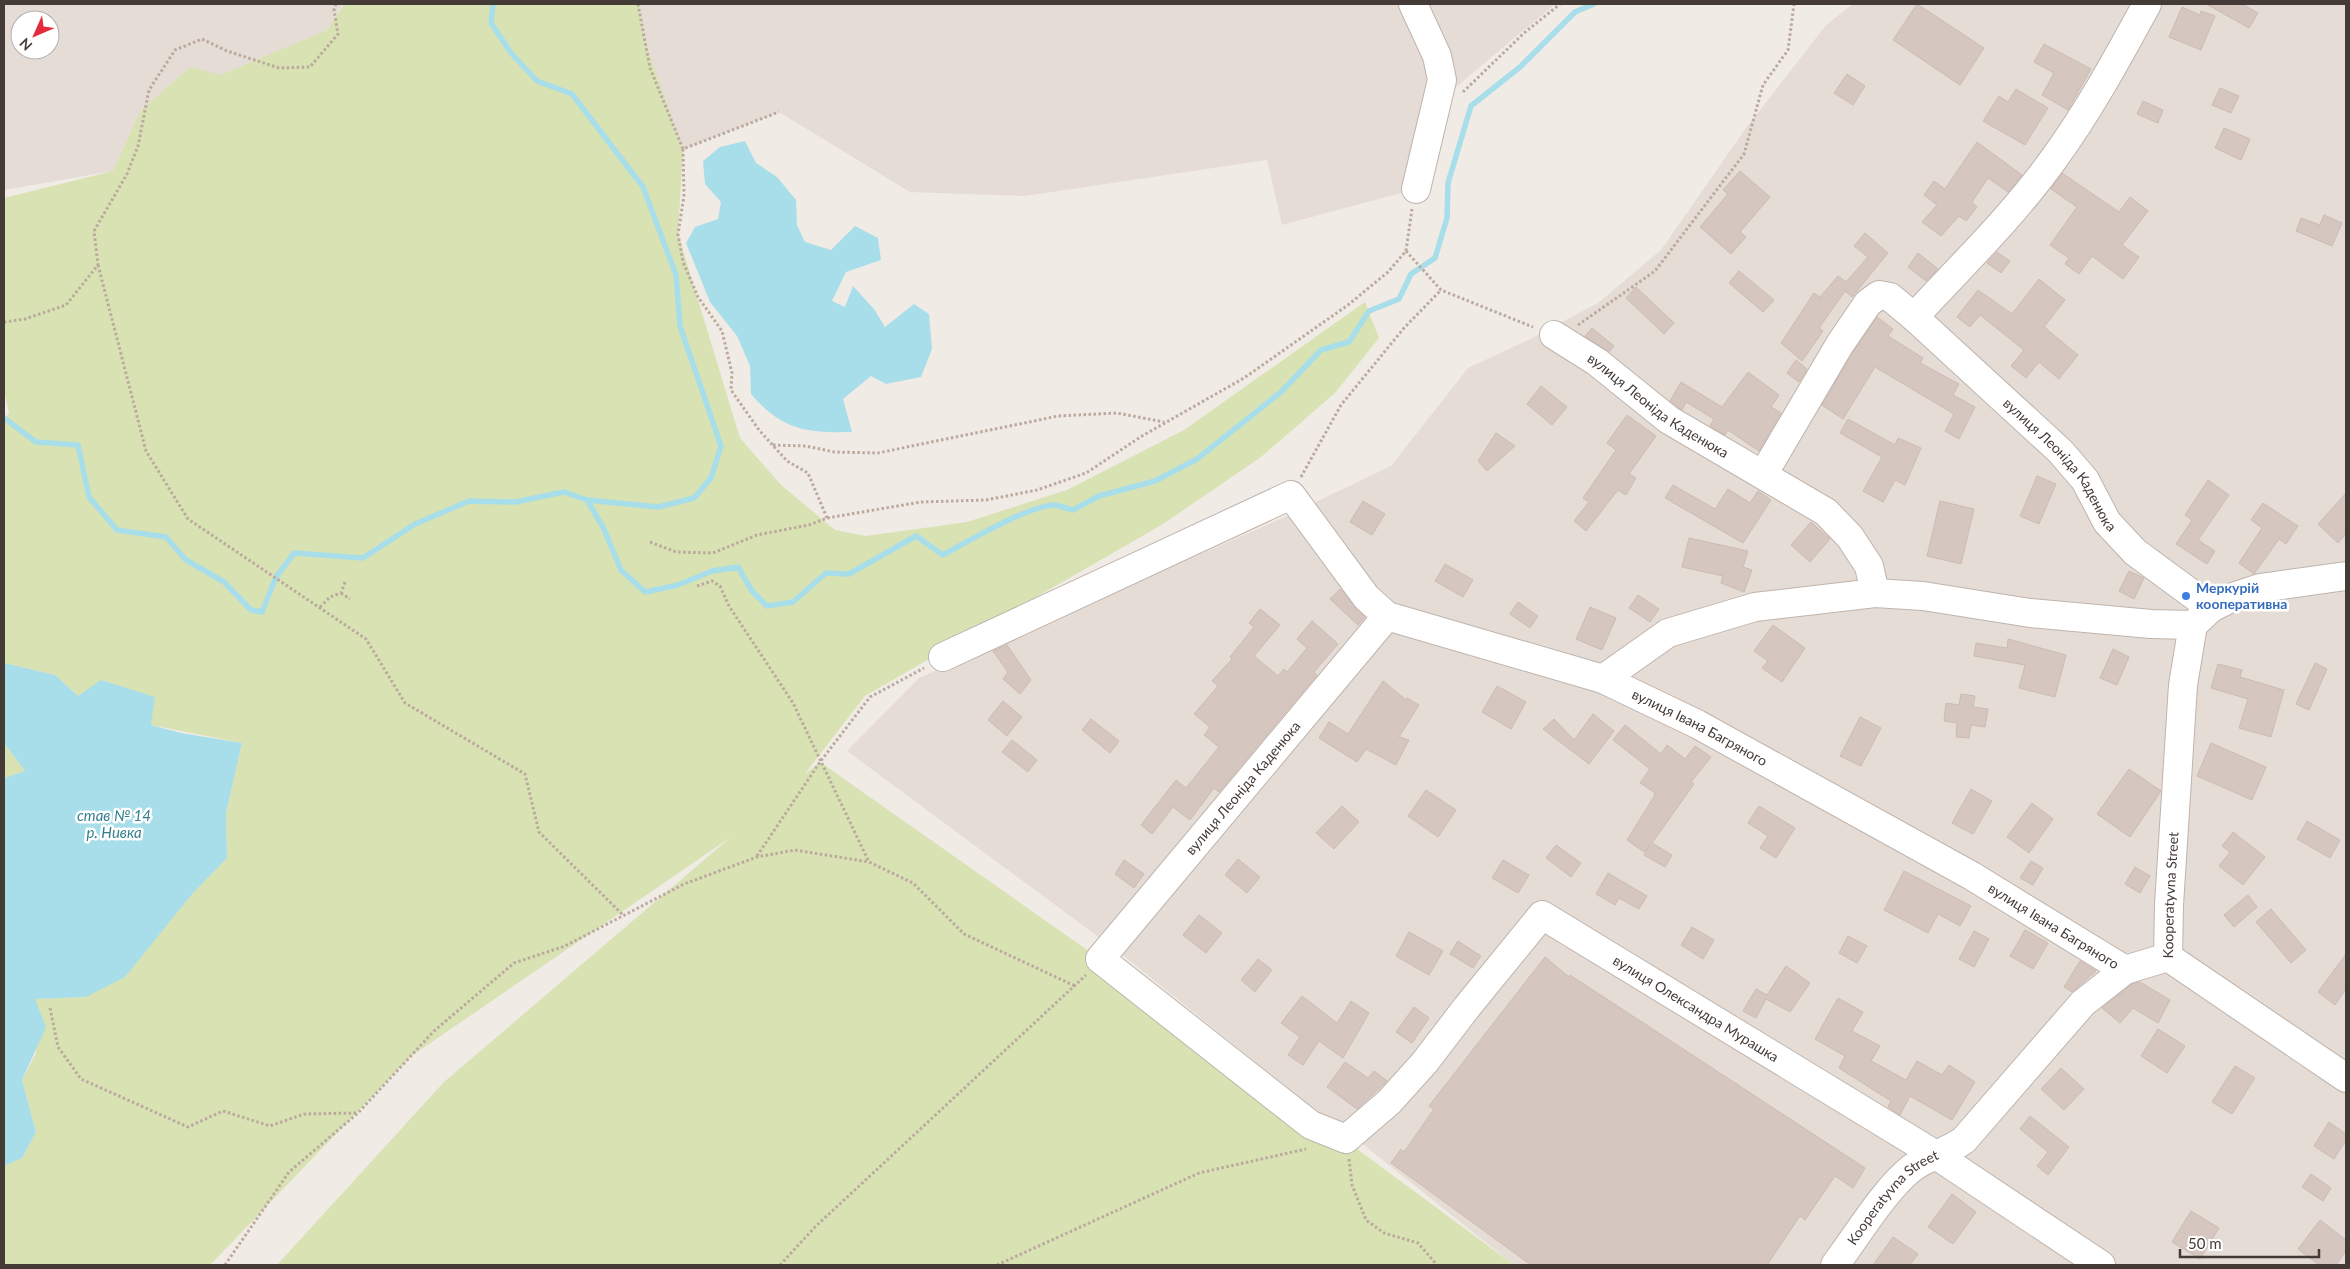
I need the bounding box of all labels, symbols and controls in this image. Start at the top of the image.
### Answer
north arrow [10,10,60,60]
text: N [16,35,35,54]
street label: вулиця Леоніда Каденюка [1585,349,1732,461]
street label: вулиця Леоніда Каденюка [2000,394,2120,535]
place label: Меркурій кооперативна [2196,579,2287,612]
marker: Меркурій кооперативна [2180,590,2192,602]
street label: вулиця Івана Багряного [1629,685,1771,769]
street label: вулиця Леоніда Каденюка [1182,717,1304,858]
water label: став № 14 р. Нивка [77,806,151,841]
street label: Kooperatyvna Street [2159,831,2182,958]
street label: вулиця Івана Багряного [1985,879,2122,972]
street label: вулиця Олександра Мурашка [1610,951,1782,1065]
street label: Kooperatyvna Street [1843,1146,1941,1248]
scale bar [2180,1226,2319,1258]
text: 50 m [2188,1234,2222,1252]

